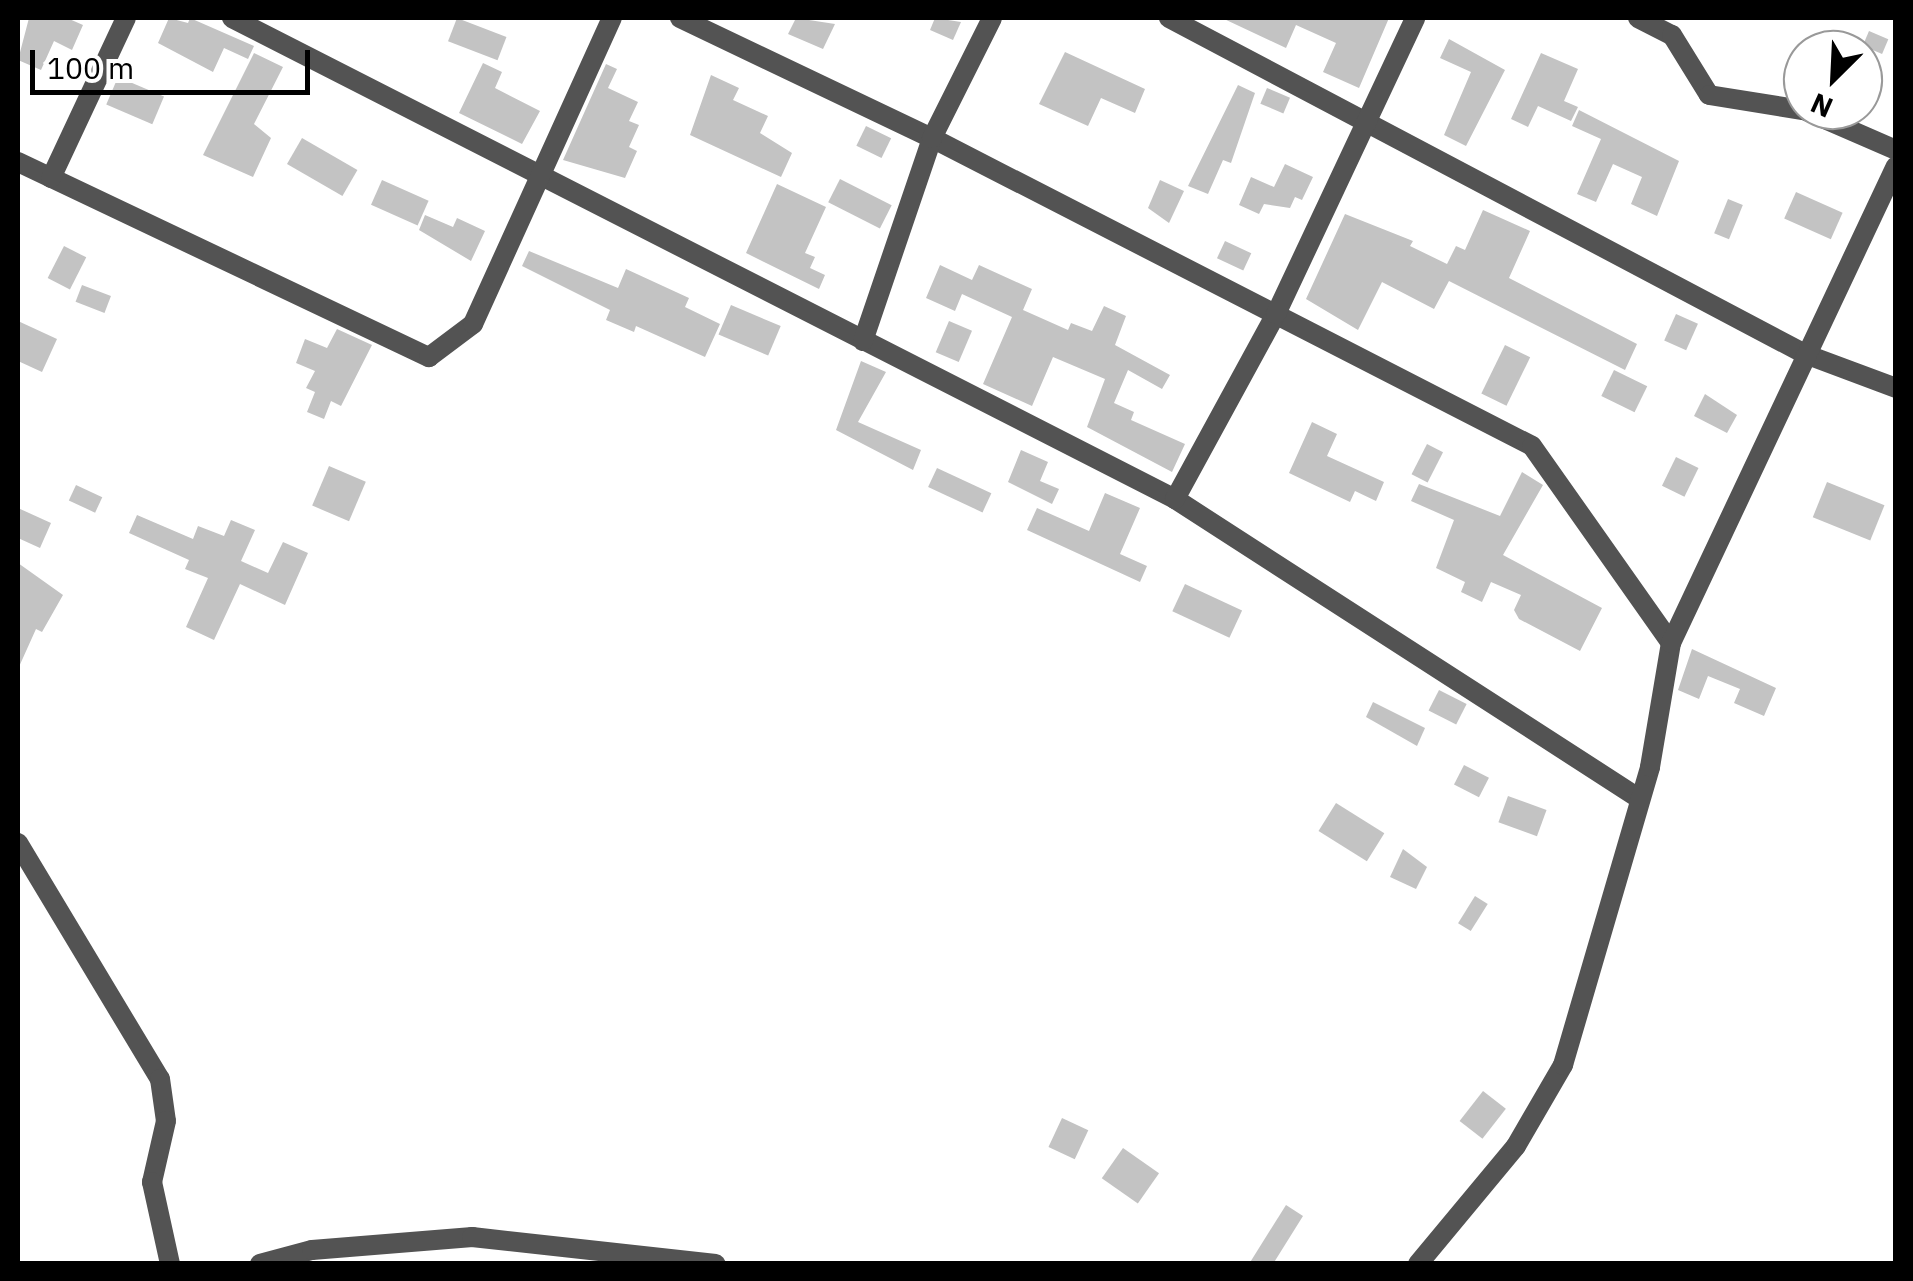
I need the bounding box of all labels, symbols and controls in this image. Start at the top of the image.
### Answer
scale bar [35,30,315,92]
north arrow [1783,30,1883,130]
text: 100 m [47,48,134,87]
text: N [1805,85,1838,127]

